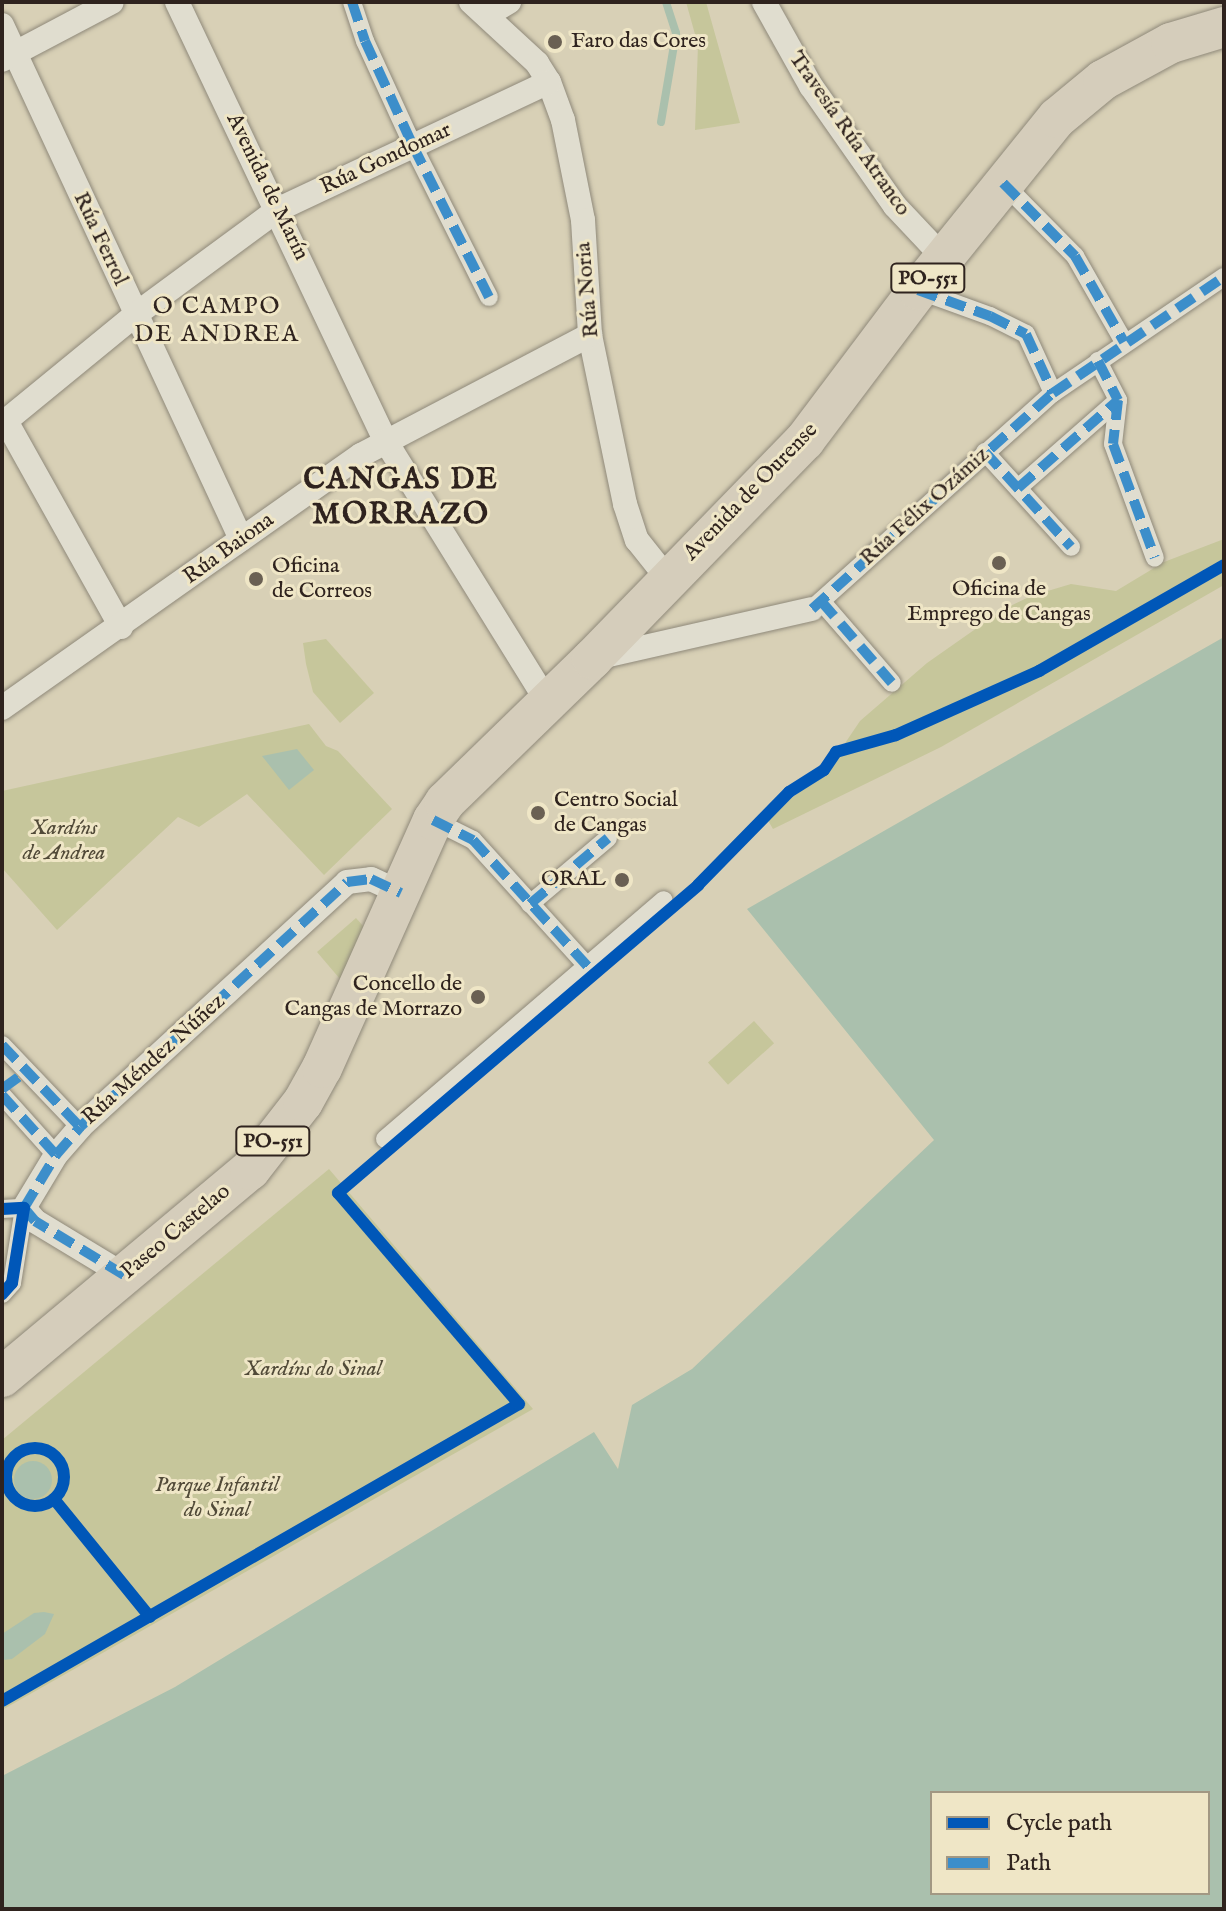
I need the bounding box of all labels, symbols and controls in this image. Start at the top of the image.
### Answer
place label: Faro das Cores [571,29,706,55]
marker: Faro das Cores [546,33,564,51]
street label: Travesía Rúa Atranco [782,47,916,221]
street label: Avenida de Marín [220,109,314,265]
street label: Rúa Gondomar [316,117,456,201]
street label: Rúa Ferrol [67,188,133,290]
street label: Rúa Noria [571,241,605,339]
road number: PO-551 [890,262,966,294]
district label: O CAMPO DE ANDREA [134,293,300,349]
street label: Avenida de Ourense [678,417,824,567]
street label: Rúa Félix Ozámiz [855,442,995,572]
district label: CANGAS DE MORRAZO [303,462,499,532]
street label: Rúa Baiona [179,507,279,591]
place label: Oficina de Correos [272,553,372,604]
marker: Oficina de Emprego de Cangas [990,554,1008,572]
marker: Oficina de Correos [247,570,265,588]
place label: Oficina de Emprego de Cangas [907,576,1091,628]
place label: Centro Social de Cangas [554,787,678,838]
marker: Centro Social de Cangas [529,804,547,822]
park label: Xardíns de Andrea [23,815,105,866]
place label: ORAL [541,867,606,893]
marker: ORAL [613,871,631,889]
place label: Concello de Cangas de Morrazo [284,971,462,1022]
marker: Concello de Cangas de Morrazo [469,988,487,1006]
street label: Rúa Méndez Núñez [77,989,231,1131]
road number: PO-551 [235,1125,311,1157]
street label: Paseo Castelao [116,1179,236,1285]
park label: Xardíns do Sinal [244,1357,382,1383]
park label: Parque Infantil do Sinal [155,1472,279,1524]
legend [930,1791,1210,1895]
text: Cycle path [1006,1808,1112,1839]
text: Path [1006,1848,1051,1879]

